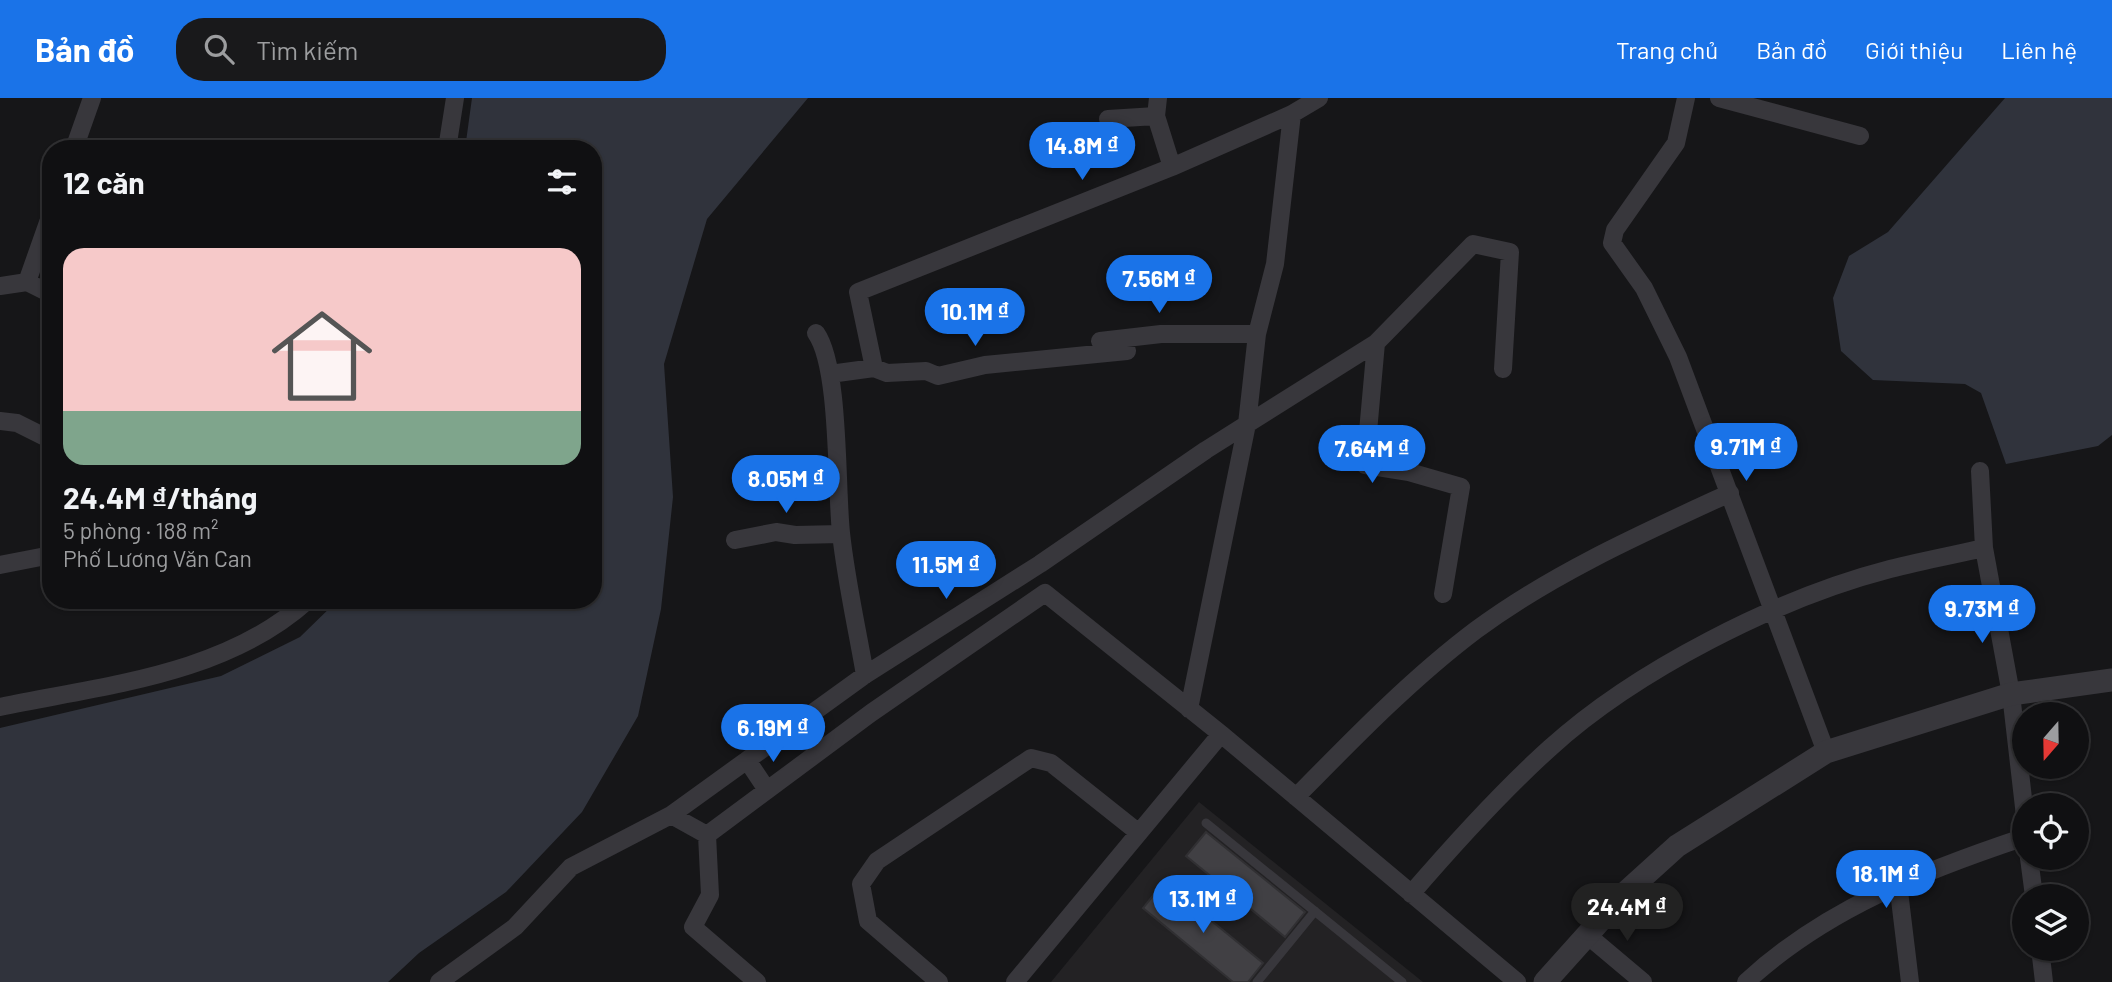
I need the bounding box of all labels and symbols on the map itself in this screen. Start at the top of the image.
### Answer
pin: 14.8M ₫ [1017,122,1147,182]
pin: 7.56M ₫ [1094,256,1224,315]
pin: 10.1M ₫ [910,288,1040,348]
pin: 9.71M ₫ [1681,424,1811,483]
pin: 7.64M ₫ [1307,426,1437,485]
pin: 8.05M ₫ [721,456,851,515]
pin: 11.5M ₫ [881,542,1011,601]
pin: 9.73M ₫ [1917,586,2047,645]
north arrow [2012,702,2090,779]
pin: 6.19M ₫ [708,704,838,764]
pin: 18.1M ₫ [1821,850,1951,910]
pin: 13.1M ₫ [1138,876,1268,935]
pin: 24.4M ₫ [1562,884,1692,943]

